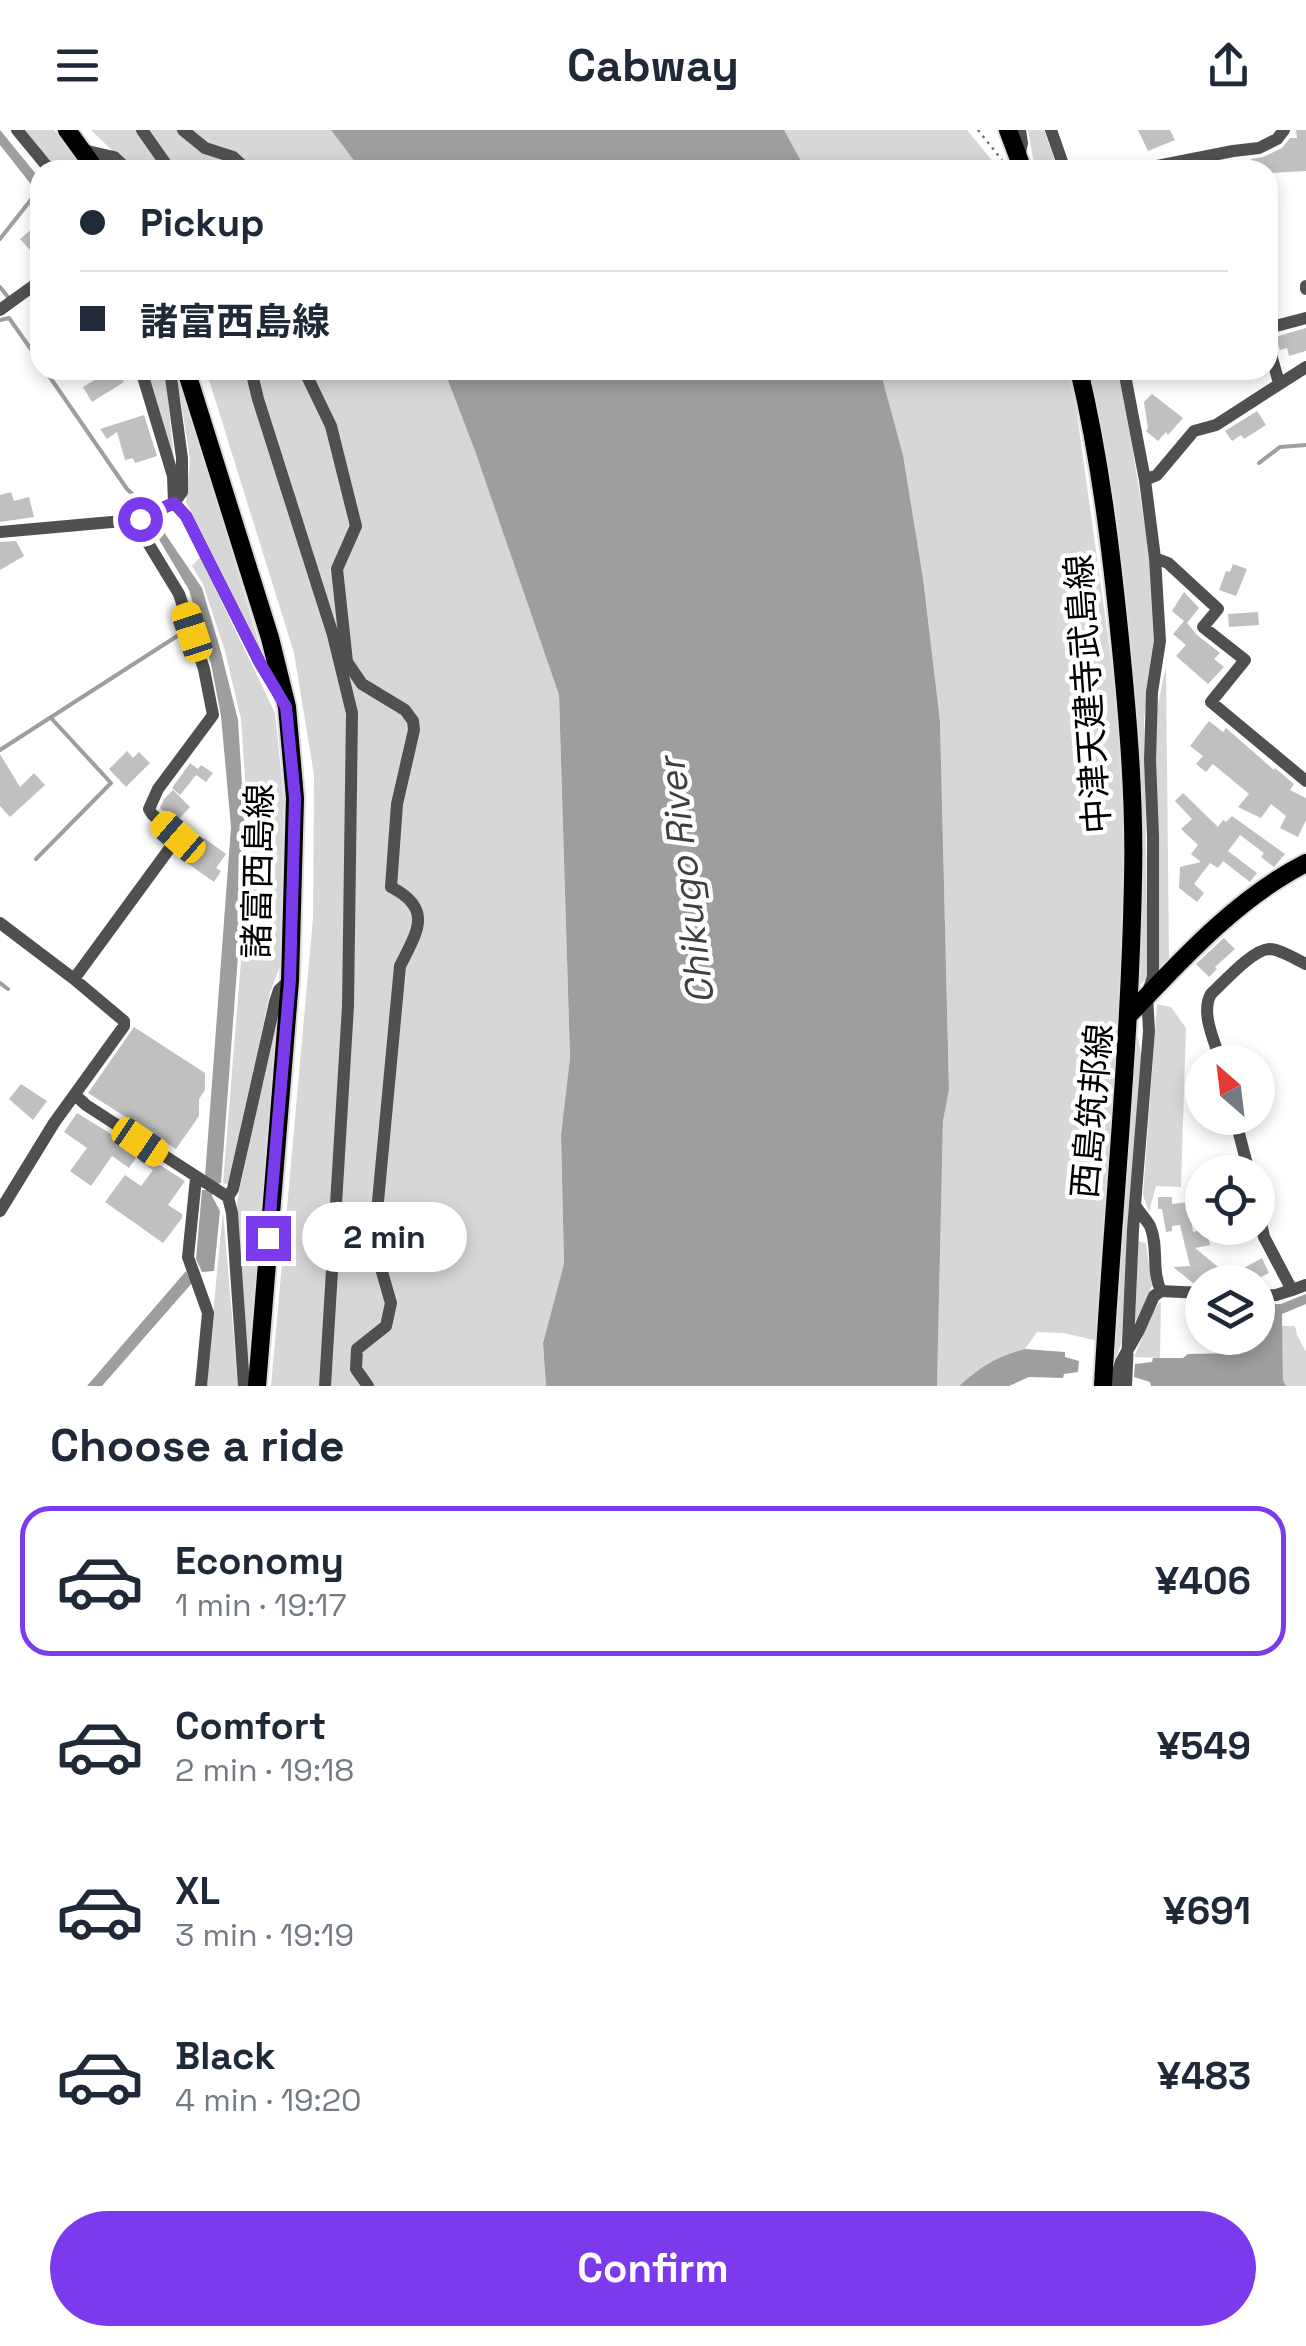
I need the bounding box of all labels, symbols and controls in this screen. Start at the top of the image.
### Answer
text: Cabway [567,37,739,94]
icon: menu [50,38,105,93]
icon: share [1201,38,1256,93]
text: Pickup [140,199,264,247]
text: 諸富西島線 [140,298,330,346]
route start [118,497,163,542]
street label: 中津天建寺武島線 [1056,553,1120,835]
car [168,599,216,665]
water label: Chikugo River [647,751,725,1007]
street label: 諸富西島線 [234,783,282,959]
car [146,806,210,868]
street label: 西島筑邦線 [1062,1022,1122,1200]
north arrow [1185,1045,1275,1135]
map controls [1185,1045,1275,1355]
car [107,1113,173,1171]
button: locate [1185,1155,1275,1245]
callout: 2 min [303,1203,468,1273]
route end [246,1216,291,1261]
text: 2 min [343,1217,426,1257]
button: layers [1185,1265,1275,1355]
text: Choose a ride [50,1417,345,1474]
icon: car [55,1536,145,1626]
text: Economy [175,1537,344,1585]
text: ¥406 [1155,1557,1251,1605]
text: 1 min · 19:17 [175,1585,347,1625]
icon: car [55,1701,145,1791]
text: Comfort [175,1702,326,1750]
text: ¥549 [1157,1722,1251,1770]
text: 2 min · 19:18 [175,1750,354,1790]
icon: car [55,1866,145,1956]
text: XL [175,1867,220,1915]
text: ¥691 [1163,1887,1251,1935]
text: 3 min · 19:19 [175,1915,354,1955]
icon: car [55,2031,145,2121]
text: Black [175,2032,276,2080]
text: ¥483 [1157,2052,1251,2100]
text: 4 min · 19:20 [175,2080,362,2120]
button: Confirm [50,2211,1256,2326]

